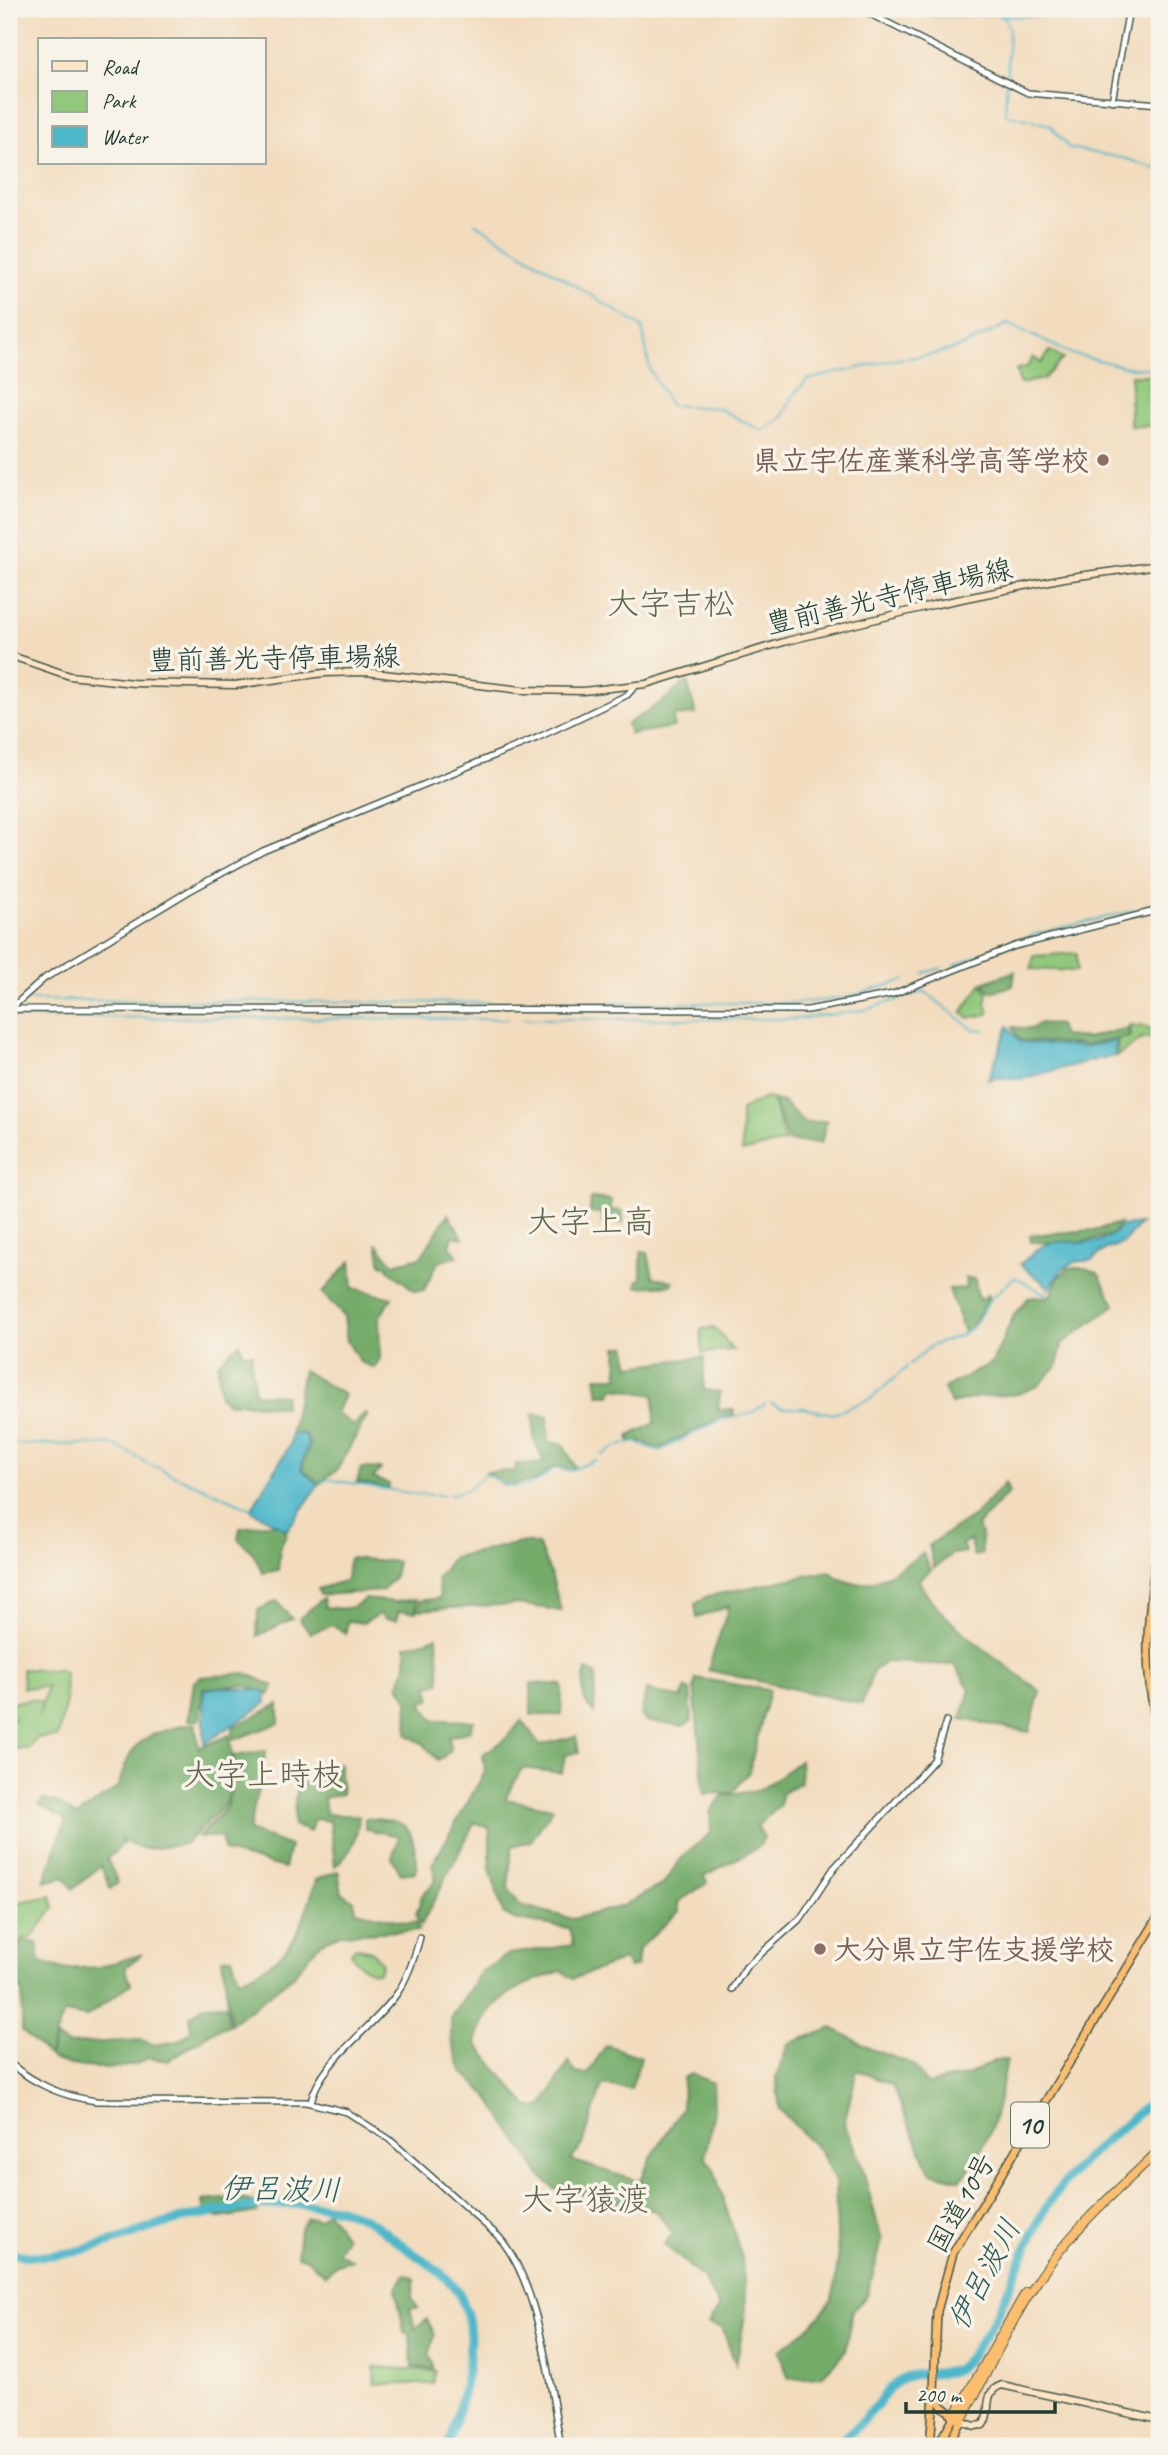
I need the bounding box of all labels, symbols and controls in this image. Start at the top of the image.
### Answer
legend [38,38,266,164]
text: Road [102,54,141,80]
text: Park [102,88,137,114]
text: Water [102,124,149,150]
place label: 県立宇佐産業科学高等学校 [753,443,1089,478]
marker: 県立宇佐産業科学高等学校 [1095,452,1111,468]
street label: 豊前善光寺停車場線 [762,551,1016,641]
district label: 大字吉松 [607,583,735,624]
street label: 豊前善光寺停車場線 [148,638,400,678]
district label: 大字上高 [527,1201,655,1242]
district label: 大字上時枝 [183,1754,343,1795]
place label: 大分県立宇佐支援学校 [834,1932,1114,1967]
marker: 大分県立宇佐支援学校 [812,1941,828,1957]
road number: 10 [1011,2102,1049,2148]
street label: 国道10号 [919,2147,1003,2259]
water label: 伊呂波川 [221,2169,341,2209]
district label: 大字猿渡 [521,2179,649,2220]
water label: 伊呂波川 [939,2212,1029,2336]
scale bar [906,2371,1054,2415]
text: 200 m [916,2382,963,2408]

